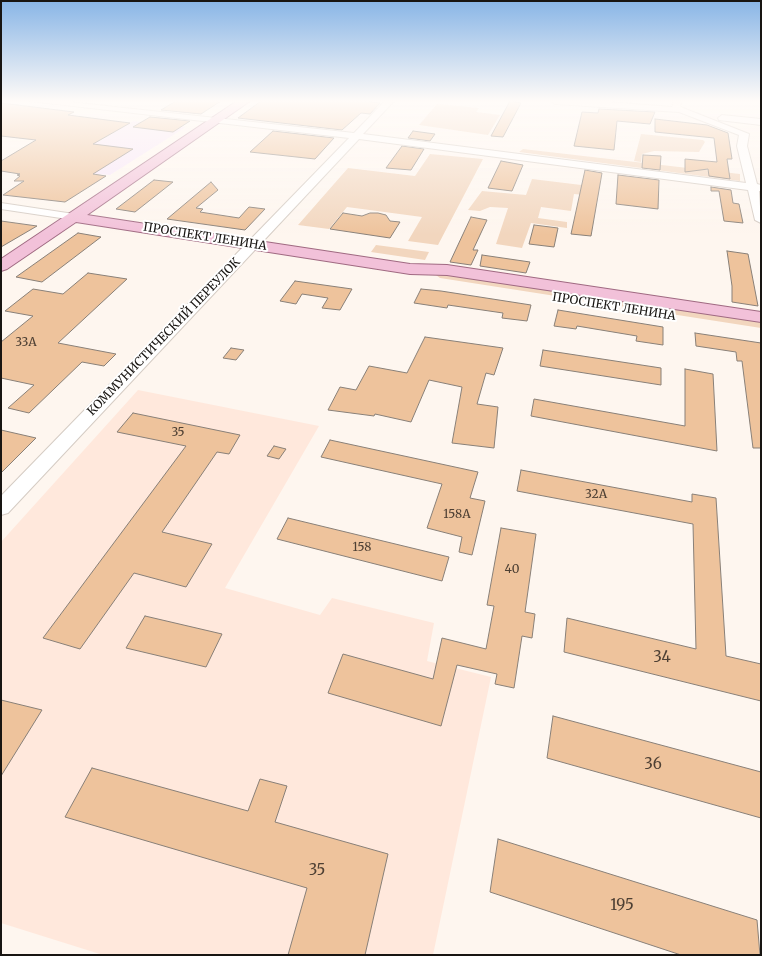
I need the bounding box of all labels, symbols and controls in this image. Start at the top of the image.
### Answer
street label: ПРОСПЕКТ ЛЕНИНА [142,220,268,254]
street label: КОММУНИСТИЧЕСКИЙ ПЕРЕУЛОК [85,255,243,419]
street label: ПРОСПЕКТ ЛЕНИНА [551,290,677,324]
house number: 33А [15,336,37,350]
house number: 35 [171,426,185,440]
house number: 32А [585,488,607,502]
house number: 158А [443,508,471,522]
house number: 158 [353,541,371,555]
house number: 40 [505,563,519,577]
house number: 34 [653,649,671,667]
house number: 36 [644,756,662,774]
house number: 35 [309,862,325,880]
house number: 195 [610,897,634,915]

